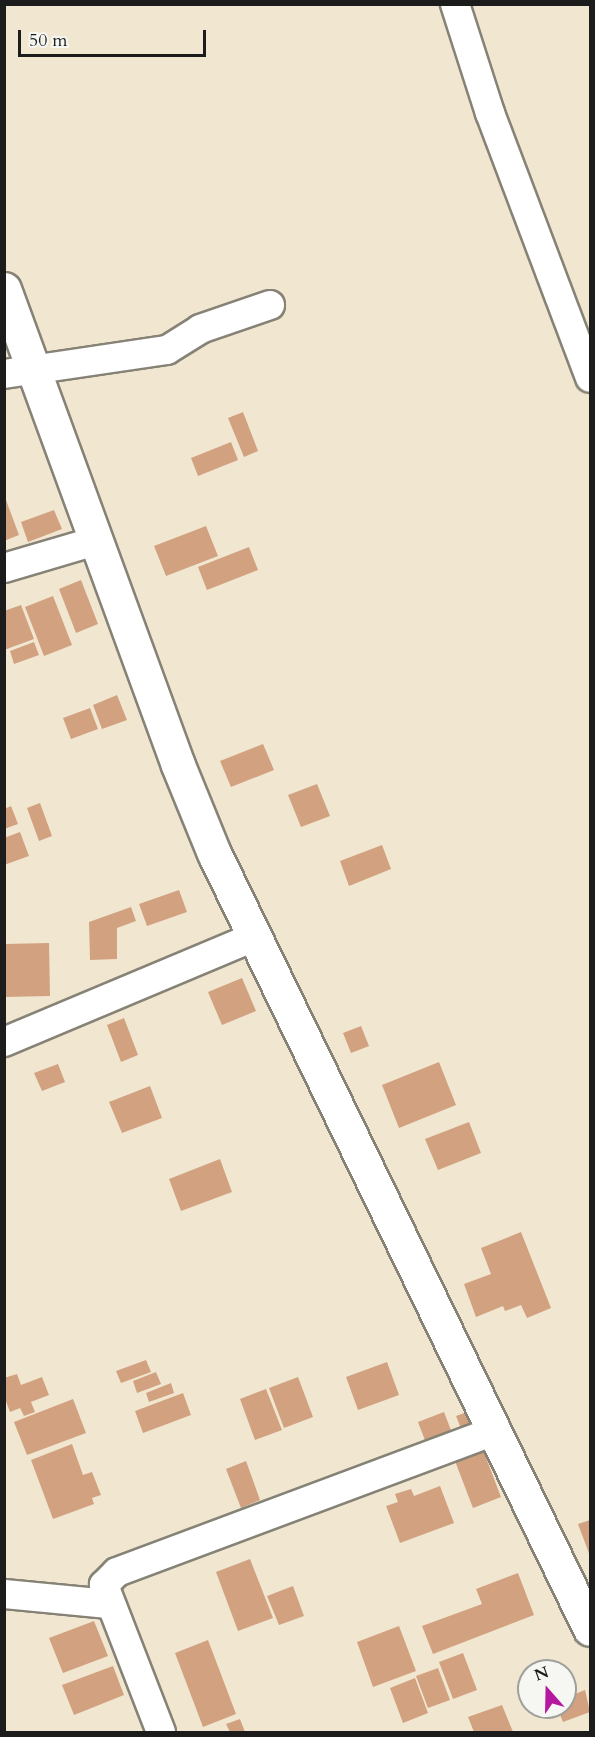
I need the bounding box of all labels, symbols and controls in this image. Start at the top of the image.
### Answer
scale bar [21,18,208,56]
text: 50 m [29,28,68,53]
north arrow [517,1659,577,1719]
text: N [531,1661,552,1687]

